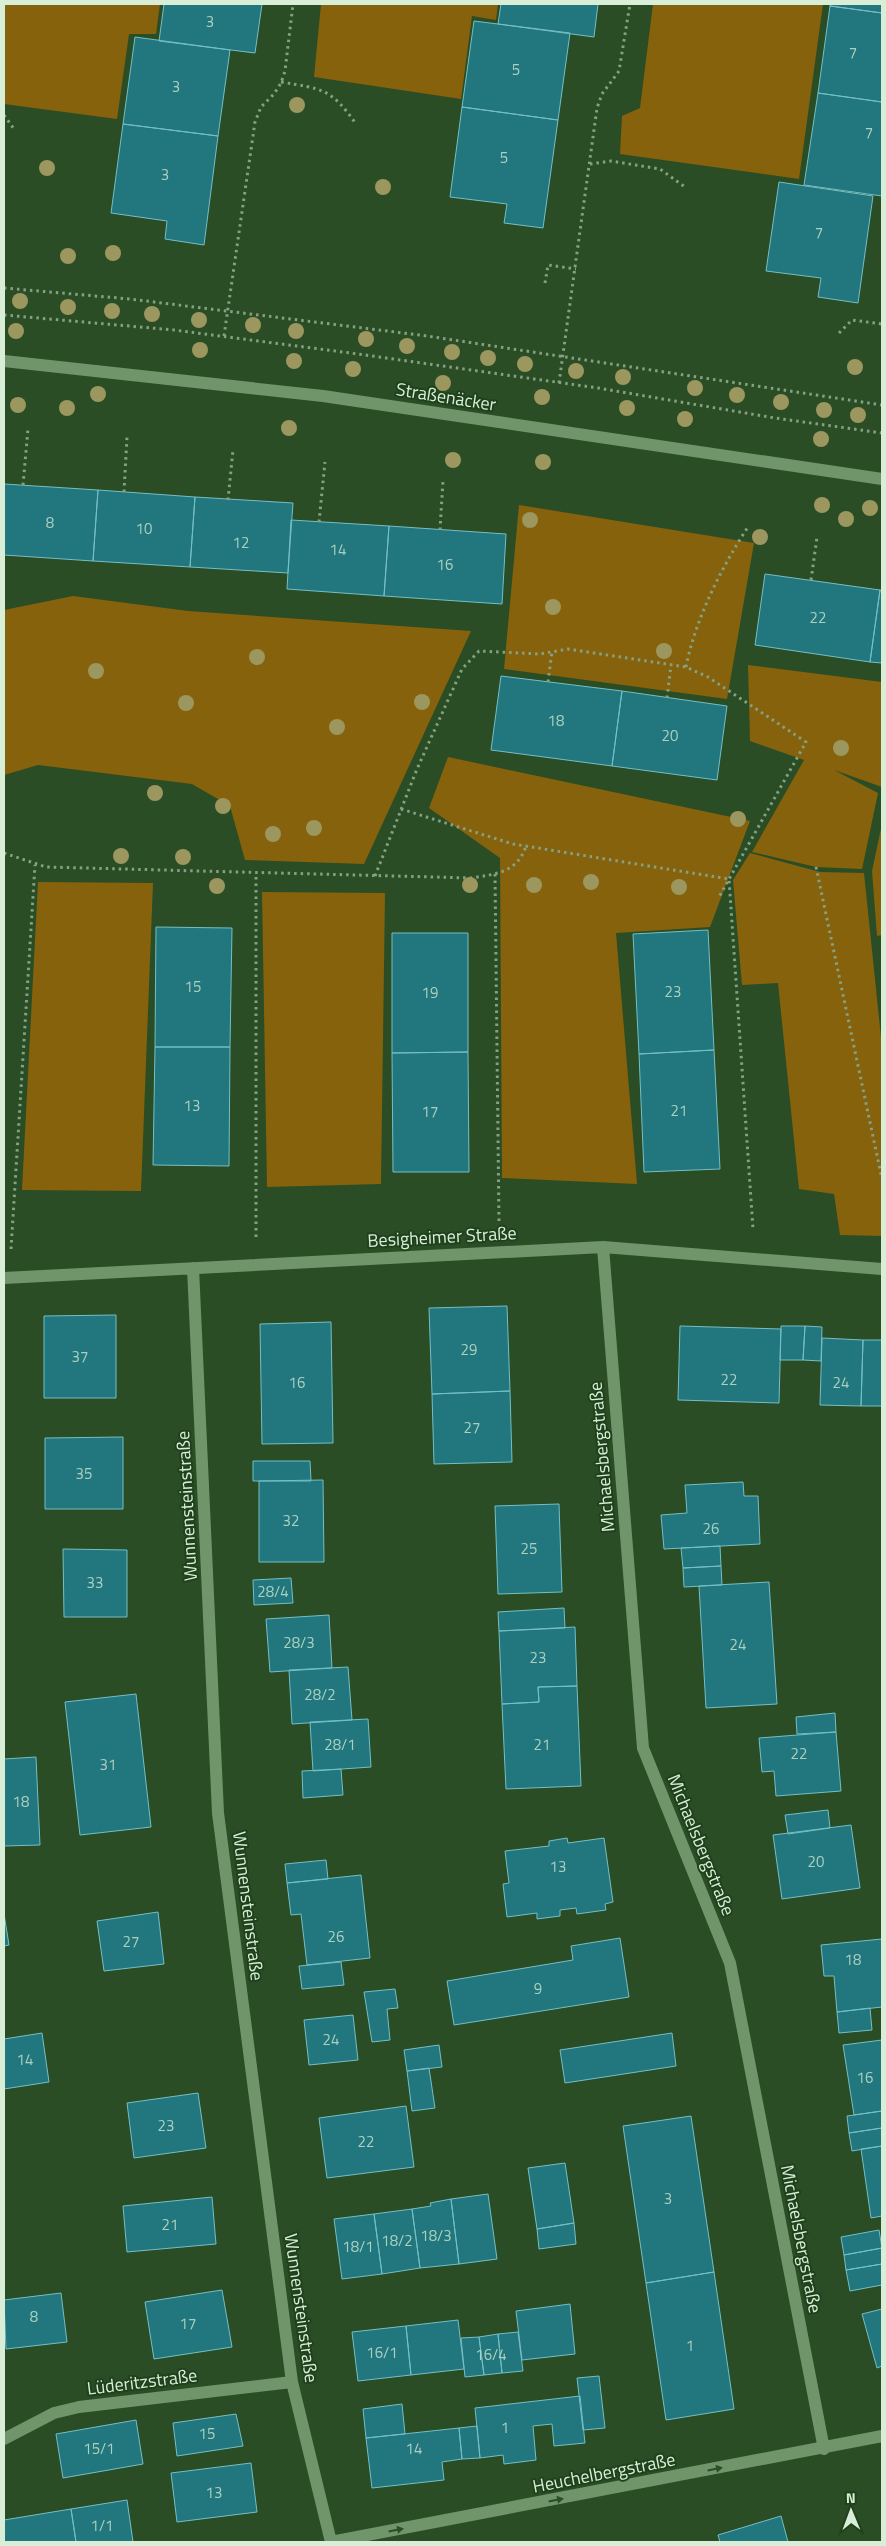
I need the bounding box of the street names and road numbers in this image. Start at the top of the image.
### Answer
street label: Straßenäcker [394,375,498,418]
street label: Besigheimer Straße [367,1219,517,1254]
street label: Michaelsbergstraße [581,1381,622,1533]
street label: Wunnensteinstraße [169,1430,204,1582]
street label: Michaelsbergstraße [661,1770,742,1920]
street label: Wunnensteinstraße [226,1830,271,1982]
street label: Michaelsbergstraße [774,2162,829,2315]
street label: Wunnensteinstraße [278,2232,325,2384]
street label: Lüderitzstraße [85,2361,199,2402]
street label: Heuchelbergstraße [530,2445,678,2500]

